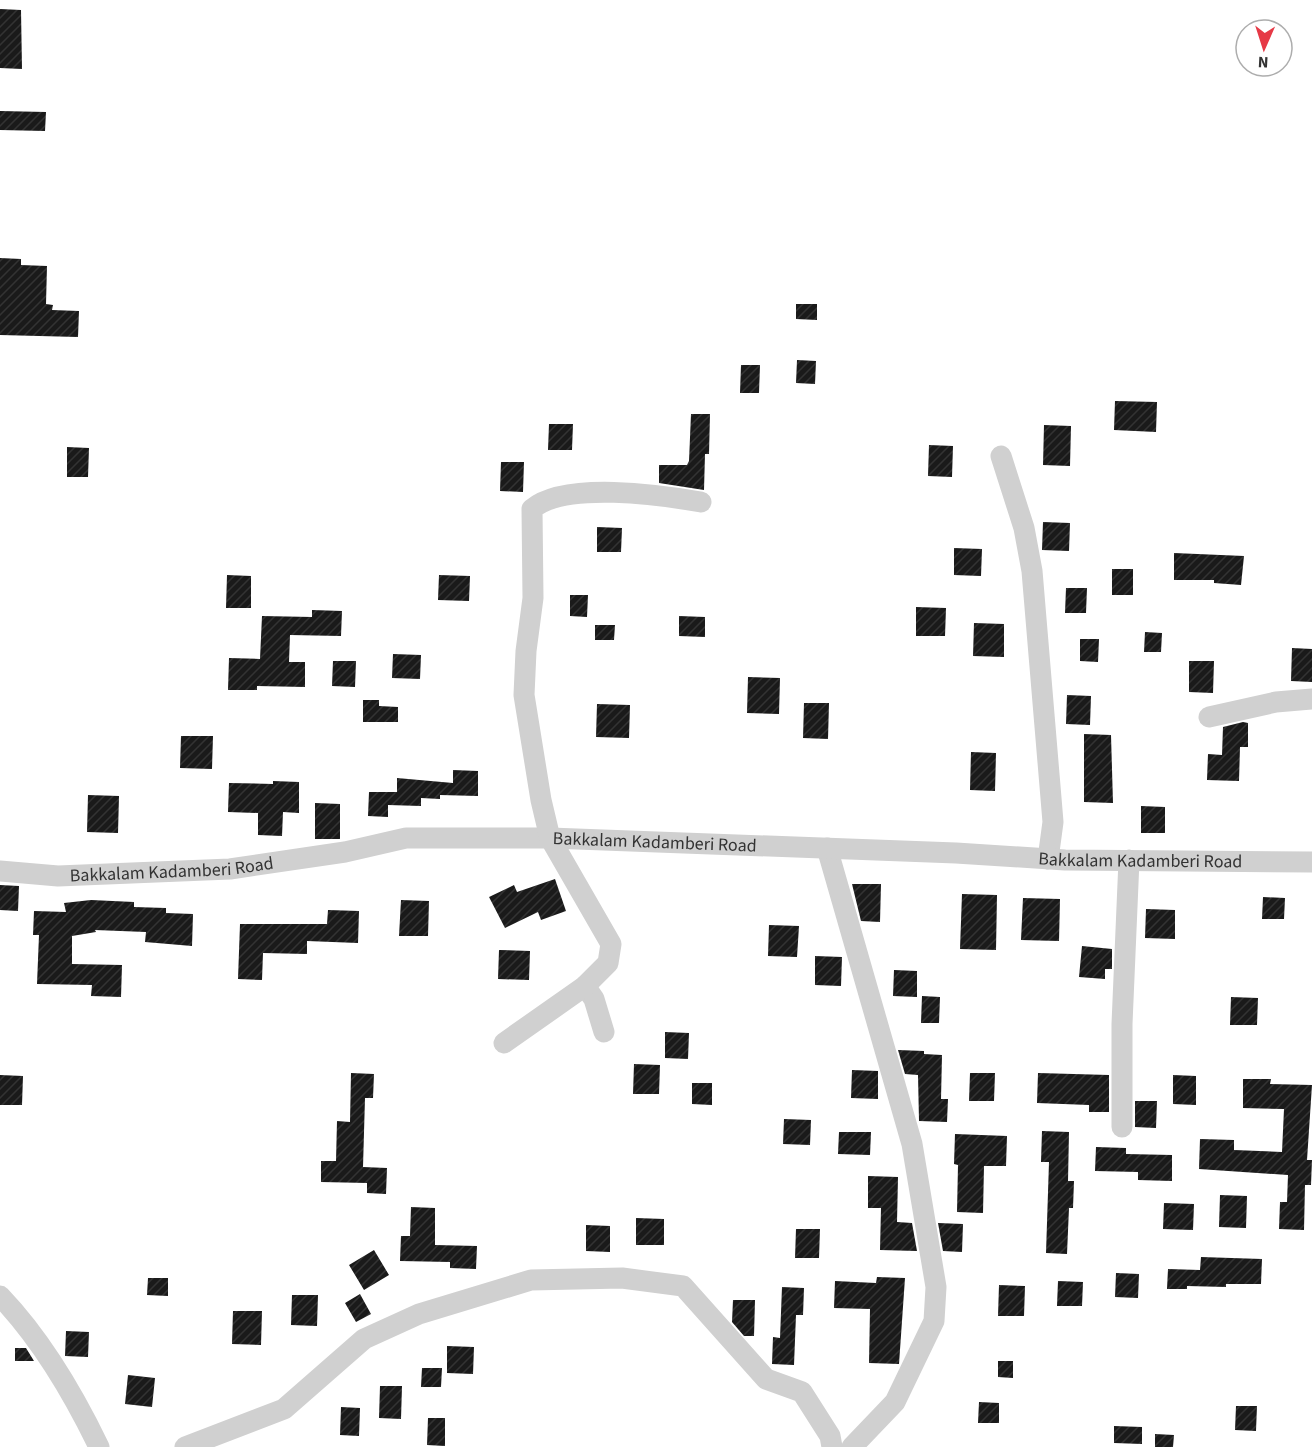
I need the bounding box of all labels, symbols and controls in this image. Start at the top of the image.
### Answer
north arrow [1234,18,1294,78]
text: N [1257,51,1269,73]
street label: Bakkalam Kadamberi Road [552,826,757,859]
street label: Bakkalam Kadamberi Road [1038,846,1242,874]
street label: Bakkalam Kadamberi Road [69,851,275,889]

